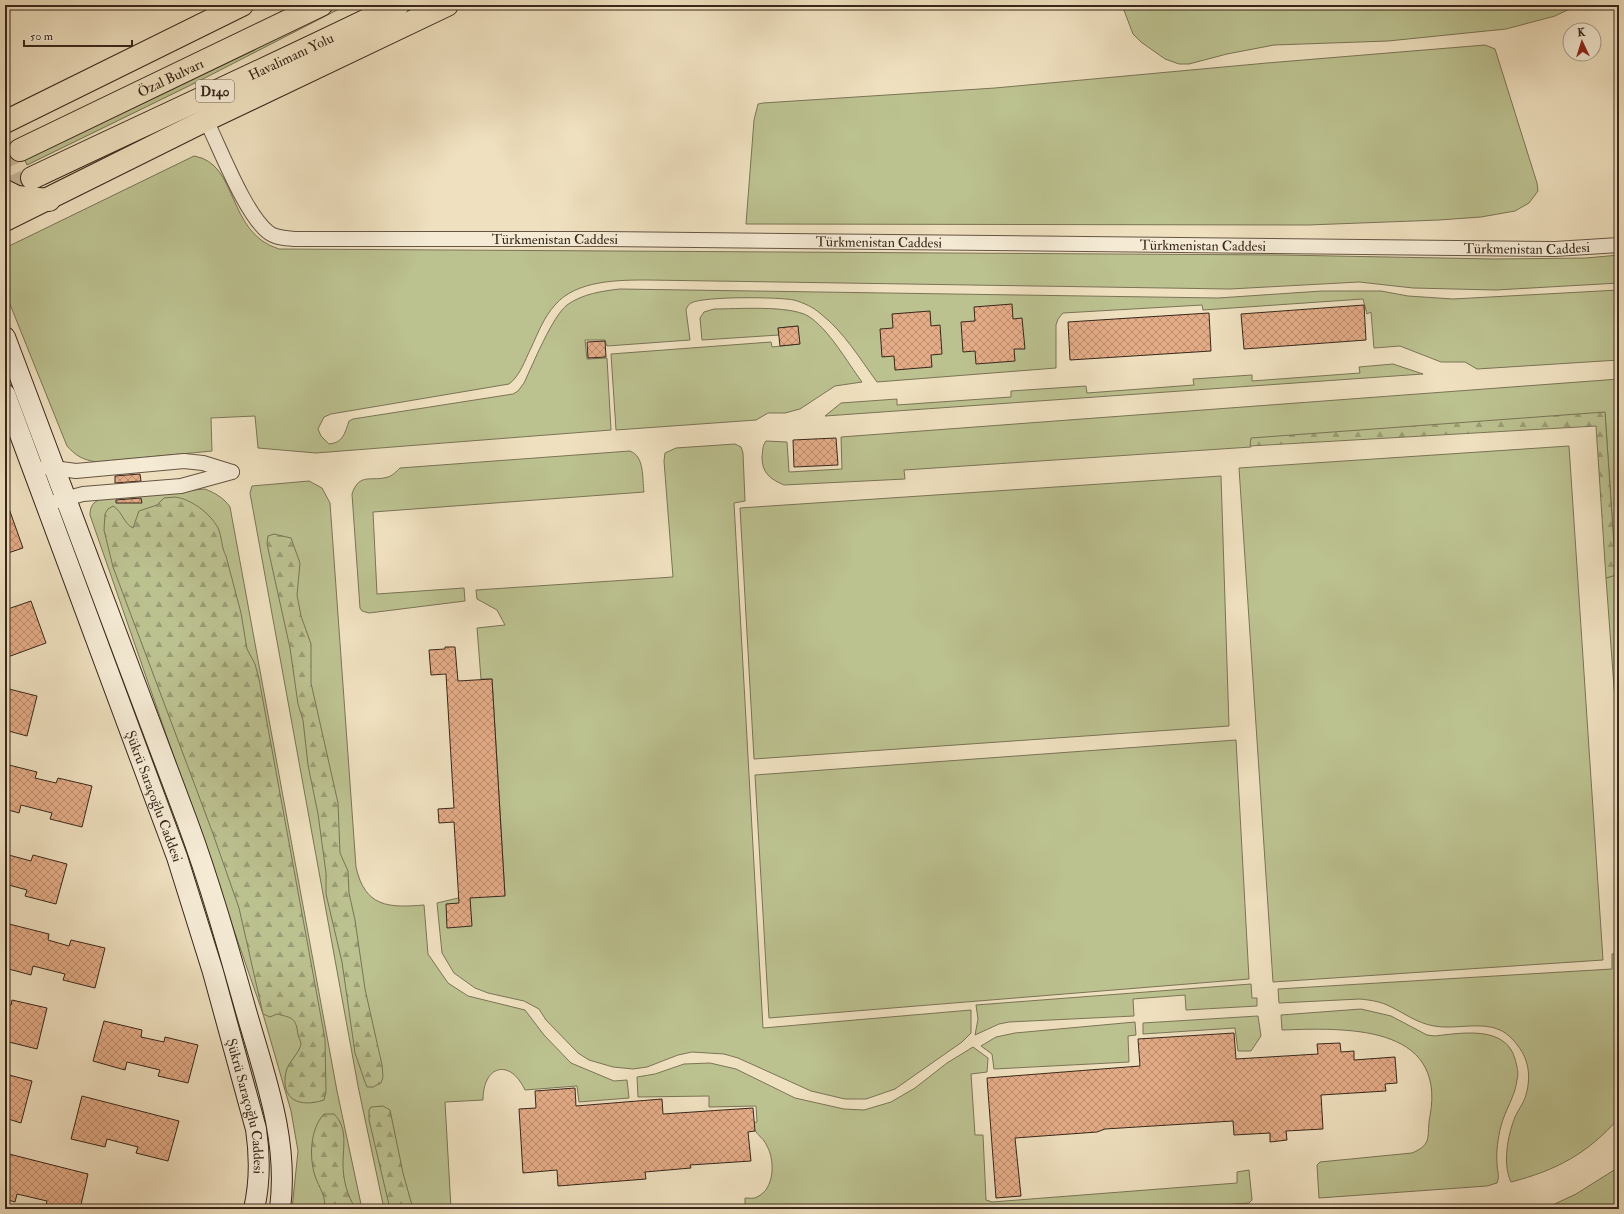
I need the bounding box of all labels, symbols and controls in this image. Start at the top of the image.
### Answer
scale bar [24,22,132,48]
north arrow [1562,22,1602,62]
text: K [1577,26,1587,39]
text: 50 m [30,29,54,44]
street label: Havalimanı Yolu [246,29,336,84]
street label: Özal Bulvarı [135,55,207,101]
road number: D140 [196,80,234,102]
street label: Türkmenistan Caddesi [492,231,618,248]
street label: Türkmenistan Caddesi [816,233,942,252]
street label: Türkmenistan Caddesi [1140,237,1266,255]
street label: Türkmenistan Caddesi [1464,239,1591,258]
street label: Şükrü Saraçoğlu Caddesi [122,728,186,864]
street label: Şükrü Saraçoğlu Caddesi [223,1037,267,1175]

